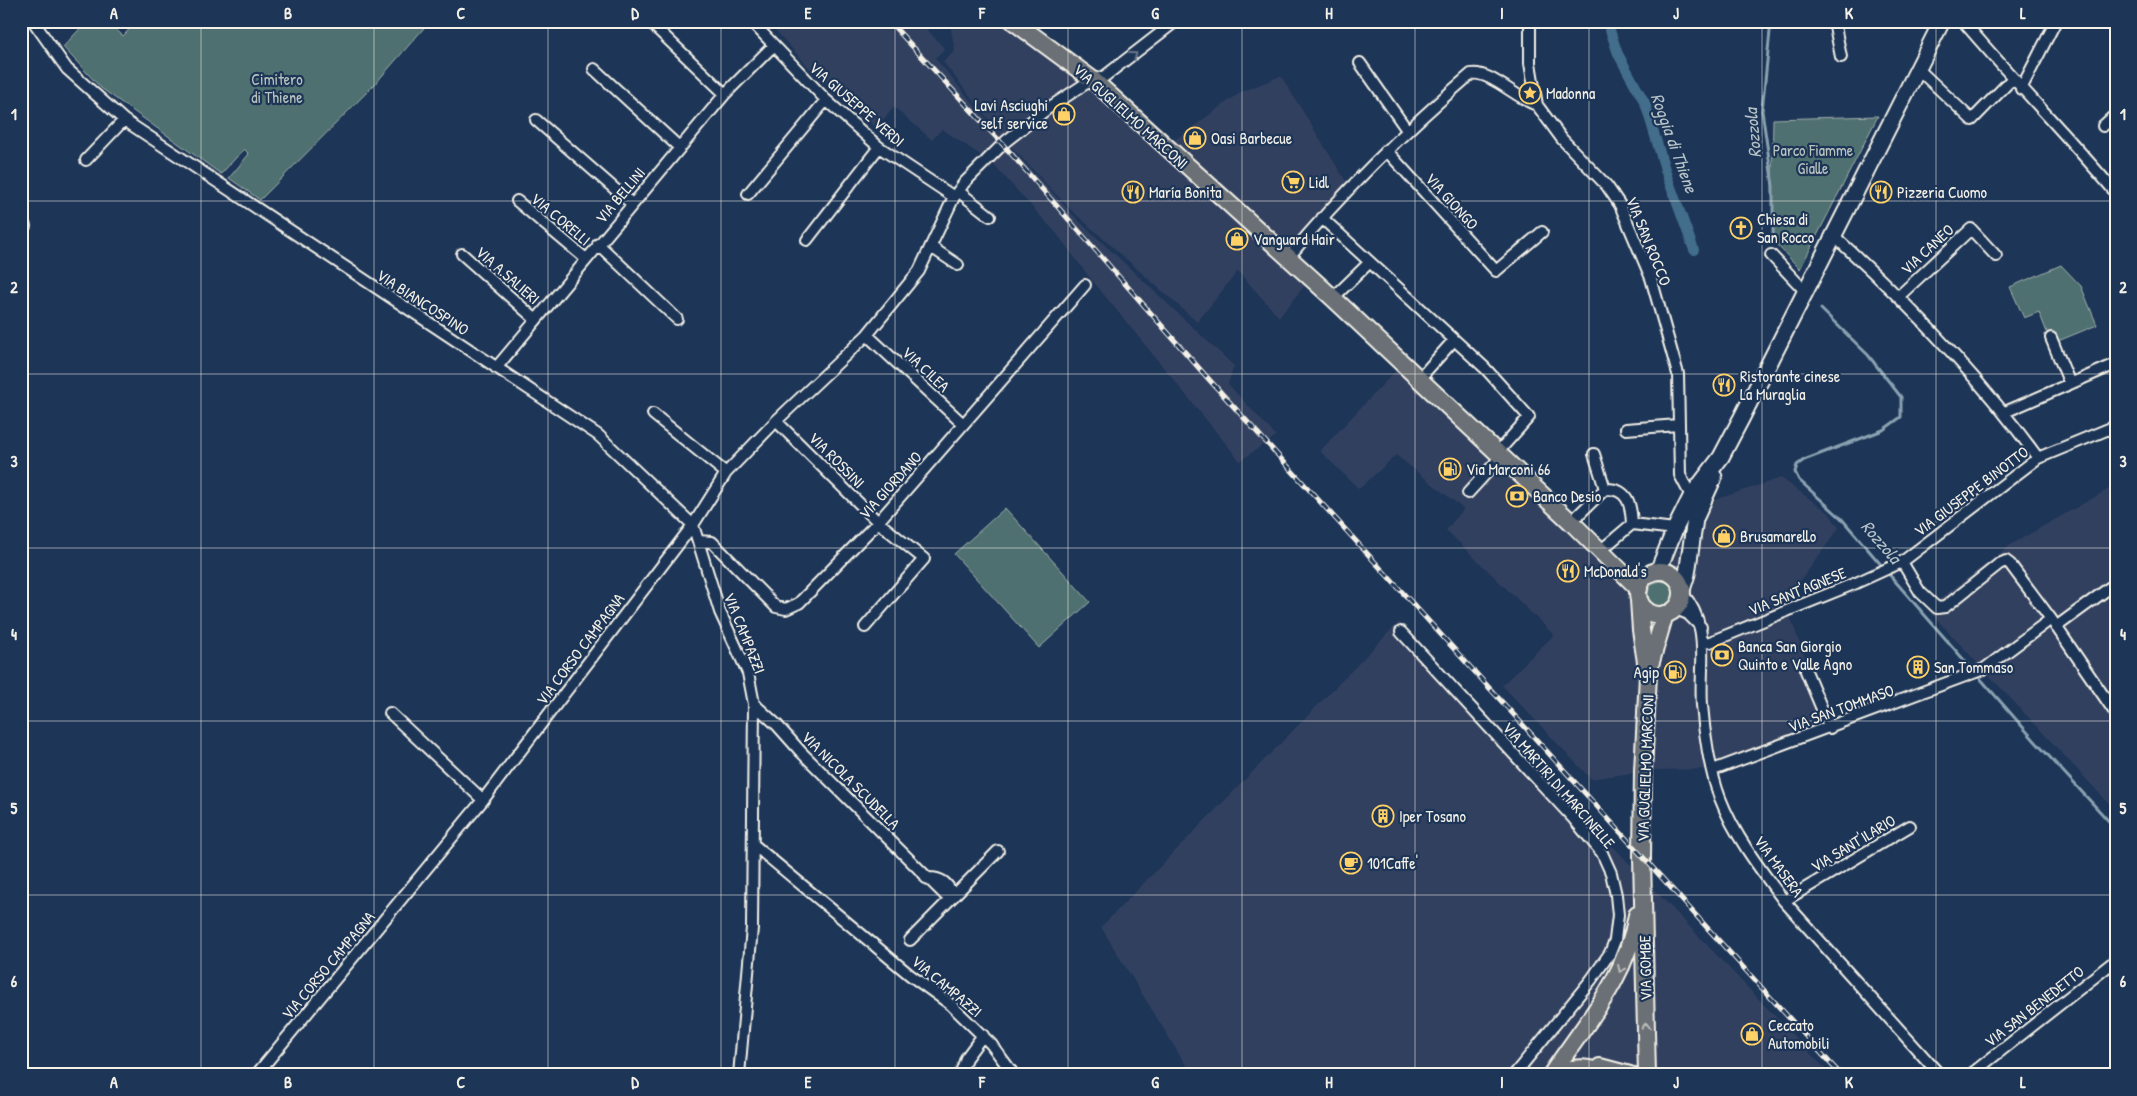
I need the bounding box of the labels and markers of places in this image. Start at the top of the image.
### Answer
place icon: Madonna [1518,81,1542,105]
place label: Madonna [1546,82,1595,104]
place label: Lavi Asciughi self service [975,94,1049,134]
shop icon: Lavi Asciughi self service [1052,102,1076,126]
shop icon: Oasi Barbecue [1183,126,1207,150]
place label: Oasi Barbecue [1211,127,1293,149]
supermarket icon: Lidl [1281,170,1305,194]
place label: Lidl [1309,171,1330,193]
restaurant icon: María Bonita [1121,180,1145,204]
restaurant icon: Pizzeria Cuomo [1869,180,1893,204]
place label: María Bonita [1149,181,1222,203]
place label: Pizzeria Cuomo [1897,181,1988,203]
place label: Chiesa di San Rocco [1757,208,1815,248]
church icon: Chiesa di San Rocco [1729,216,1753,240]
shop icon: Vanguard Hair [1225,227,1249,251]
place label: Vanguard Hair [1253,228,1335,250]
place label: Ristorante cinese La Muraglia [1740,365,1841,405]
restaurant icon: Ristorante cinese La Muraglia [1712,373,1736,397]
fuel station icon: Via Marconi 66 [1438,457,1462,481]
place label: Via Marconi 66 [1466,458,1550,480]
bank icon: Banco Desio [1505,484,1529,508]
place label: Banco Desio [1533,485,1602,507]
shop icon: Brusamarello [1712,524,1736,548]
place label: Brusamarello [1740,525,1817,547]
restaurant icon: McDonald's [1556,559,1580,583]
place label: McDonald's [1584,560,1647,582]
place label: Banca San Giorgio Quinto e Valle Agno [1738,635,1853,675]
bank icon: Banca San Giorgio Quinto e Valle Agno [1710,643,1734,667]
building icon: San Tommaso [1906,655,1930,679]
place label: San Tommaso [1934,656,2014,678]
fuel station icon: Agip [1663,660,1687,684]
place label: Agip [1634,661,1659,683]
building icon: Iper Tosano [1371,804,1395,828]
place label: Iper Tosano [1399,805,1466,827]
cafe icon: 101Caffe' [1339,851,1363,875]
place label: 101Caffe' [1367,852,1418,874]
place label: Ceccato Automobili [1768,1014,1830,1054]
shop icon: Ceccato Automobili [1740,1022,1764,1046]

